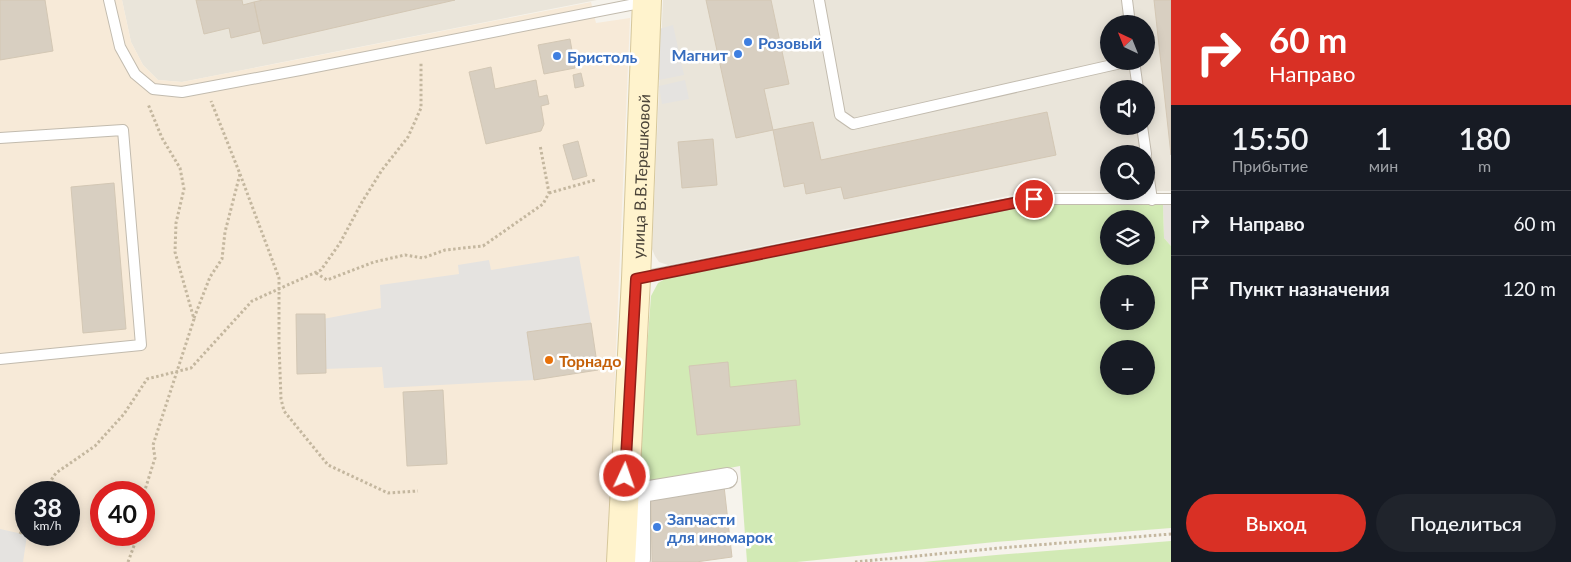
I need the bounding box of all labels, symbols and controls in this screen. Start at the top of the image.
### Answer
north arrow [1100,15,1155,70]
map controls [1100,15,1155,395]
text: 60 m [1269,18,1347,60]
icon: right [1186,20,1251,85]
place label: Розовый [758,33,822,52]
marker: Розовый [742,36,754,48]
place label: Магнит [672,45,729,64]
place label: Бристоль [567,47,638,66]
marker: Магнит [732,48,744,60]
marker: Бристоль [551,50,563,62]
text: Направо [1269,60,1355,87]
button: sound [1100,80,1155,135]
street label: улица В.В.Терешковой [627,94,653,259]
text: 15:50 [1231,120,1308,156]
text: 1 [1375,120,1392,156]
text: 180 [1459,120,1511,156]
button: search [1100,145,1155,200]
text: Прибытие [1232,156,1308,175]
text: мин [1369,156,1398,175]
text: m [1478,156,1491,175]
pin [1013,178,1055,220]
icon: arrive [1020,185,1048,213]
icon: right [1186,209,1214,237]
button: layers [1100,210,1155,265]
text: Направо [1229,212,1305,235]
text: 60 m [1513,212,1556,235]
icon: arrive [1186,274,1214,302]
button: + [1100,275,1155,330]
text: Пункт назначения [1229,277,1390,300]
text: 120 m [1502,277,1556,300]
button: − [1100,340,1155,395]
place label: Торнадо [559,351,621,370]
marker: Торнадо [543,354,555,366]
position arrow [598,449,650,501]
speed limit sign: 40 [90,481,155,546]
text: 38 [33,492,62,522]
button: Выход [1186,494,1366,552]
button: Поделиться [1376,494,1556,552]
place label: Запчасти для иномарок [667,509,773,546]
text: km/h [33,518,62,533]
marker: Запчасти для иномарок [651,521,663,533]

